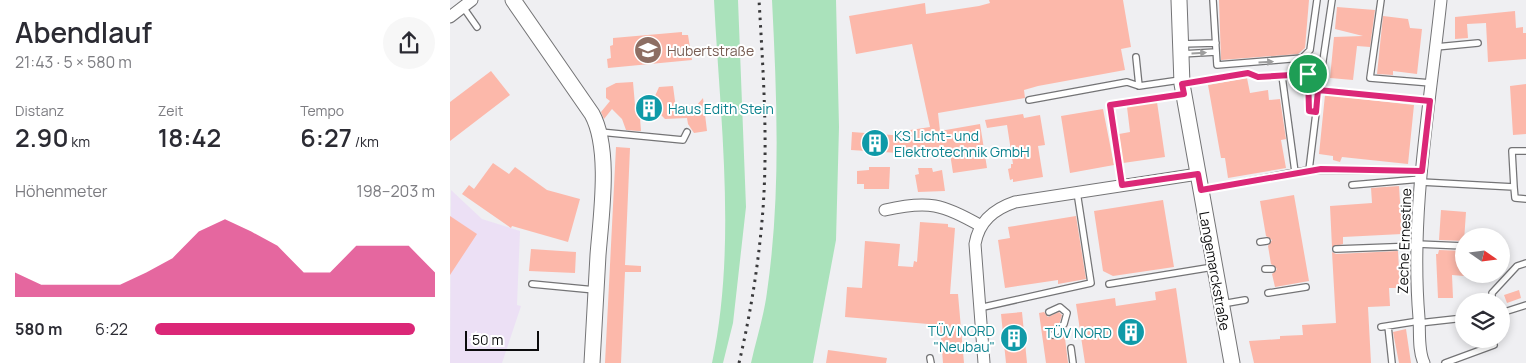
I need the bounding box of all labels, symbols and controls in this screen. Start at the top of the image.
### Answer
text: Abendlauf [15,13,152,51]
button: share [383,17,435,69]
school or university icon: Hubertstraße [633,35,663,65]
place label: Hubertstraße [667,41,754,60]
one-way arrow [1191,49,1207,57]
text: 21:43 · 5 × 580 m [15,51,132,73]
pin [1287,53,1329,95]
one-way arrow [1258,58,1274,66]
icon: arrive [1294,60,1322,88]
building icon: Haus Edith Stein [634,93,664,123]
place label: Haus Edith Stein [668,99,774,118]
text: Distanz [15,101,64,120]
text: Zeit [158,101,183,120]
text: Tempo [300,101,344,120]
text: 2.90 [15,120,68,155]
text: 18:42 [158,120,221,155]
text: 6:27 [300,120,352,155]
place label: KS Licht- und Elektrotechnik GmbH [894,126,1030,161]
building icon: KS Licht- und Elektrotechnik GmbH [860,128,890,158]
text: km [68,132,90,151]
text: /km [352,132,379,151]
text: Höhenmeter [15,180,108,202]
text: 198–203 m [356,180,435,202]
street label: Zeche Ernestine [1393,188,1415,294]
street label: Langemarckstraße [1195,210,1235,332]
north arrow [1455,228,1510,282]
map controls [1455,228,1510,348]
button: layers [1455,293,1510,348]
building icon: TÜV NORD [1116,317,1146,347]
text: 580 m [15,318,62,340]
text: 6:22 [95,318,128,340]
place label: TÜV NORD "Neubau" [928,321,995,356]
building icon: TÜV NORD "Neubau" [999,323,1029,353]
place label: TÜV NORD [1045,323,1112,342]
scale bar [465,328,539,351]
text: 50 m [472,330,503,349]

